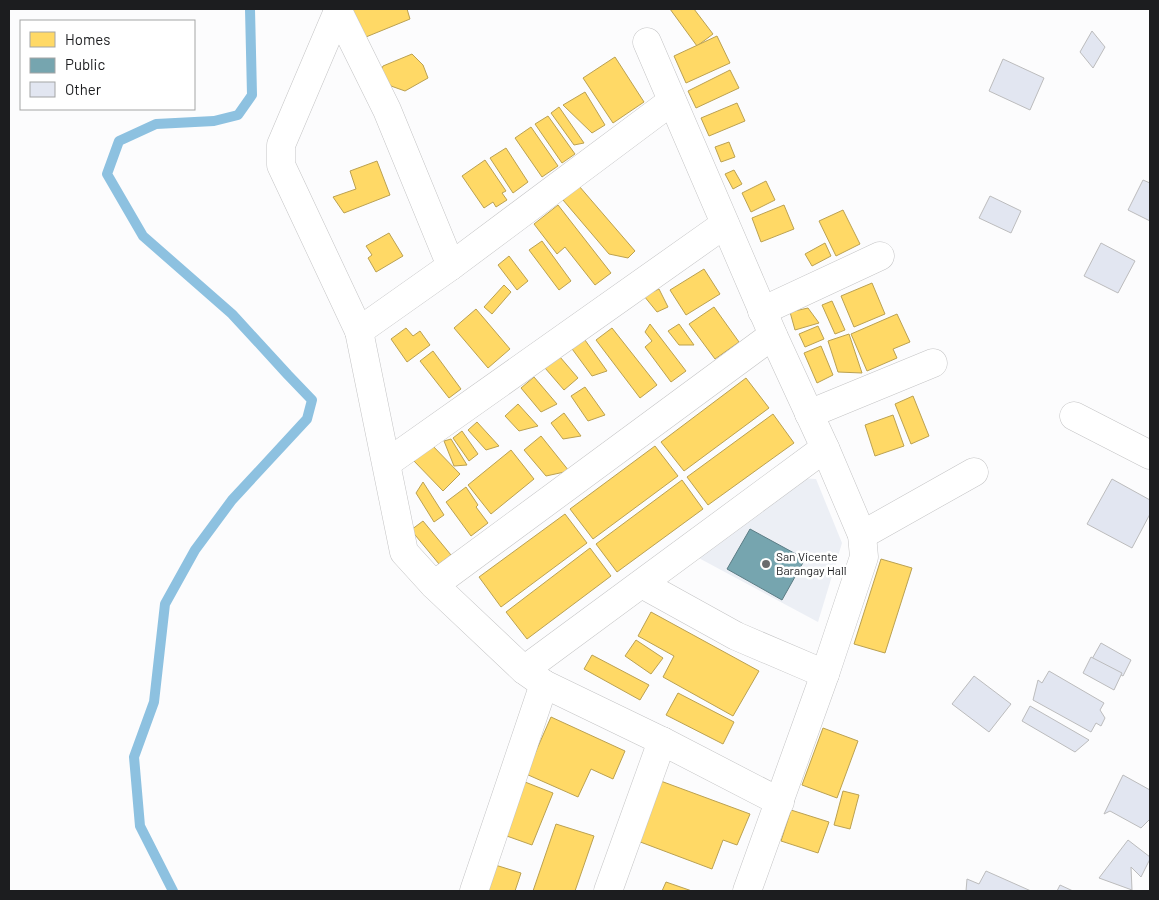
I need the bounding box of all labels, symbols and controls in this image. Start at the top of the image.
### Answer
legend [20,20,195,110]
text: Homes [65,30,110,48]
text: Public [65,55,105,73]
text: Other [65,80,102,98]
place label: San Vicente Barangay Hall [776,549,846,577]
marker: San Vicente Barangay Hall [760,558,772,570]

